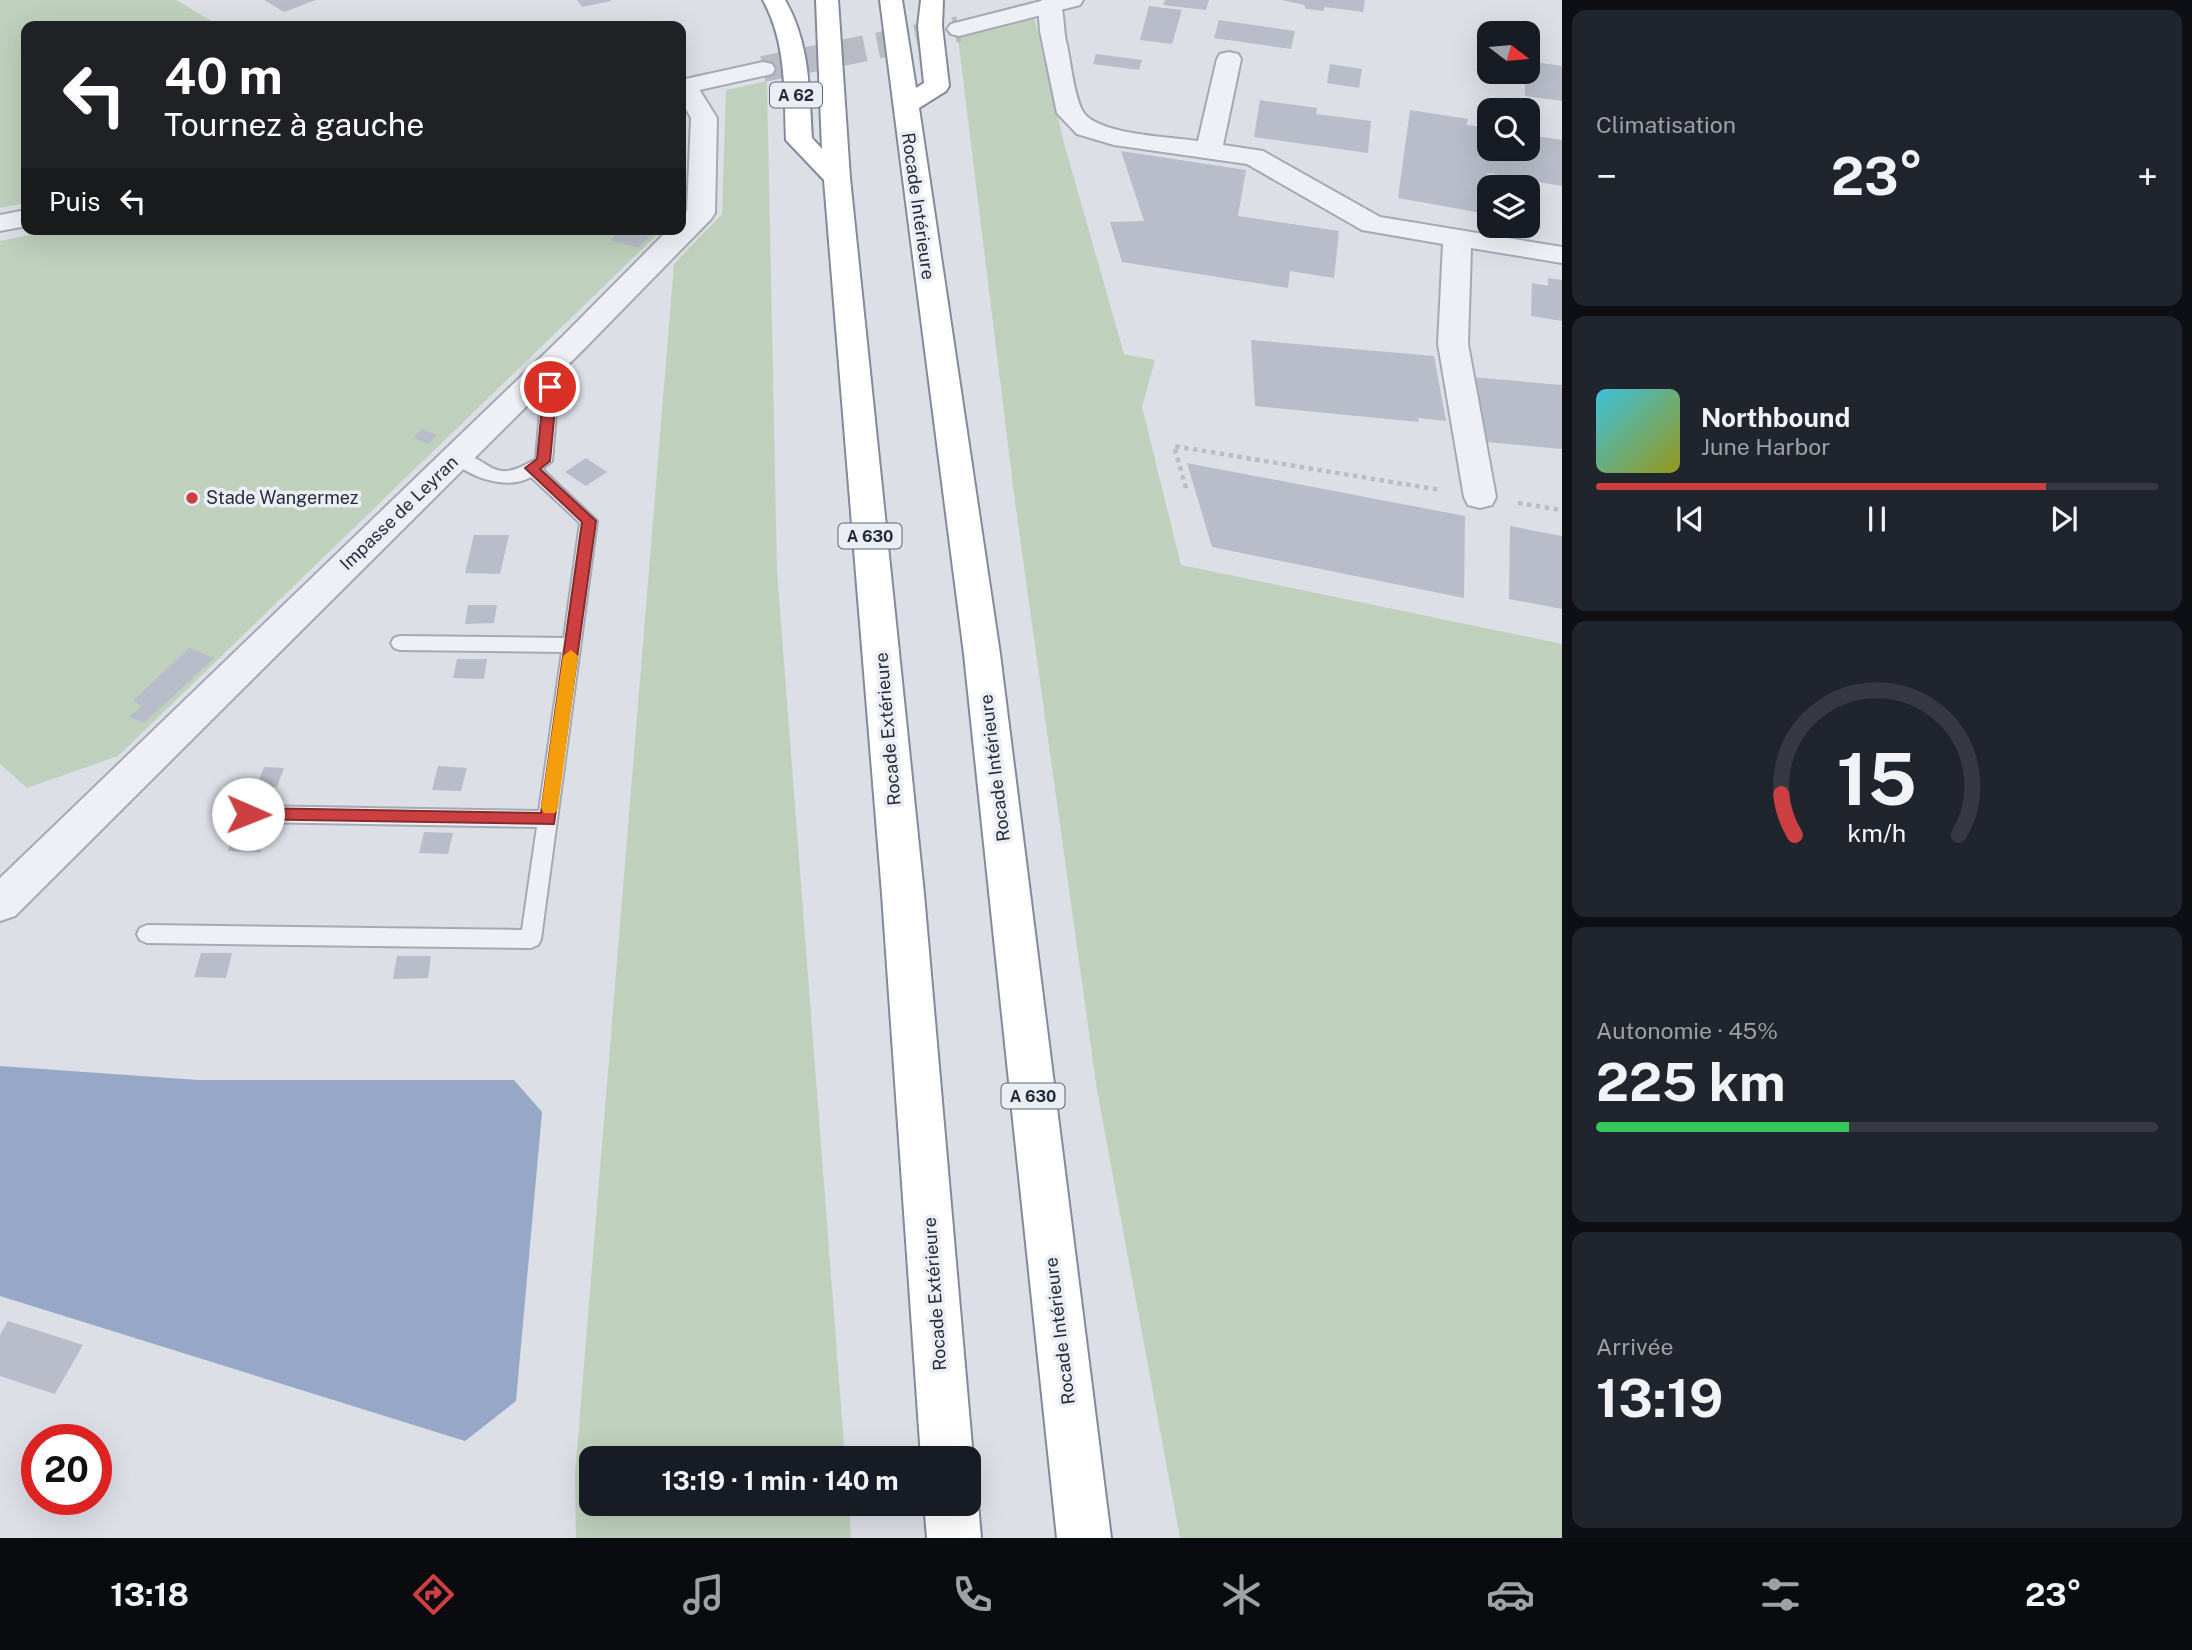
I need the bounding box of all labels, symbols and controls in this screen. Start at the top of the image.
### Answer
north arrow [1477,21,1540,84]
map controls [1477,21,1540,238]
text: 40 m [164,47,283,105]
icon: left [49,49,140,140]
road number: A 62 [770,82,822,108]
button: search [1477,98,1540,161]
text: Tournez à gauche [164,106,424,143]
text: Climatisation [1596,111,1736,138]
street label: Rocade Intérieure [898,131,939,281]
text: 23° [1831,146,1923,207]
text: − [1596,154,1617,199]
text: + [2137,154,2158,199]
button: layers [1477,175,1540,238]
icon: left [114,182,152,220]
text: Puis [49,186,100,217]
pin [520,357,580,417]
icon: arrive [531,368,569,406]
text: Northbound [1701,402,1850,433]
text: June Harbor [1701,433,1830,460]
street label: Impasse de Leyran [335,451,462,574]
place label: Stade Wangermez [206,487,358,508]
marker: Stade Wangermez [184,490,200,506]
icon: previous [1671,500,1709,538]
icon: pause [1858,500,1896,538]
icon: next [2045,500,2083,538]
road number: A 630 [838,524,902,548]
street label: Rocade Extérieure [870,651,905,807]
street label: Rocade Intérieure [975,693,1014,843]
text: 15 [1837,736,1917,821]
position arrow [211,777,285,851]
text: km/h [1848,818,1906,848]
text: Autonomie · 45% [1596,1017,1778,1044]
text: 225 km [1596,1052,1786,1113]
road number: A 630 [1002,1084,1064,1108]
street label: Rocade Extérieure [919,1217,950,1372]
street label: Rocade Intérieure [1040,1256,1079,1406]
text: Arrivée [1596,1333,1673,1360]
text: 13:19 [1596,1368,1723,1429]
speed limit sign: 20 [21,1424,112,1515]
text: 13:19 · 1 min · 140 m [661,1465,899,1496]
icon: directions [409,1570,458,1619]
icon: music [679,1570,728,1619]
icon: phone [948,1570,997,1619]
icon: climate [1217,1570,1266,1619]
icon: car [1486,1570,1535,1619]
icon: filters [1756,1570,1805,1619]
text: 13:18 [110,1576,189,1613]
text: 23° [2025,1576,2082,1613]

